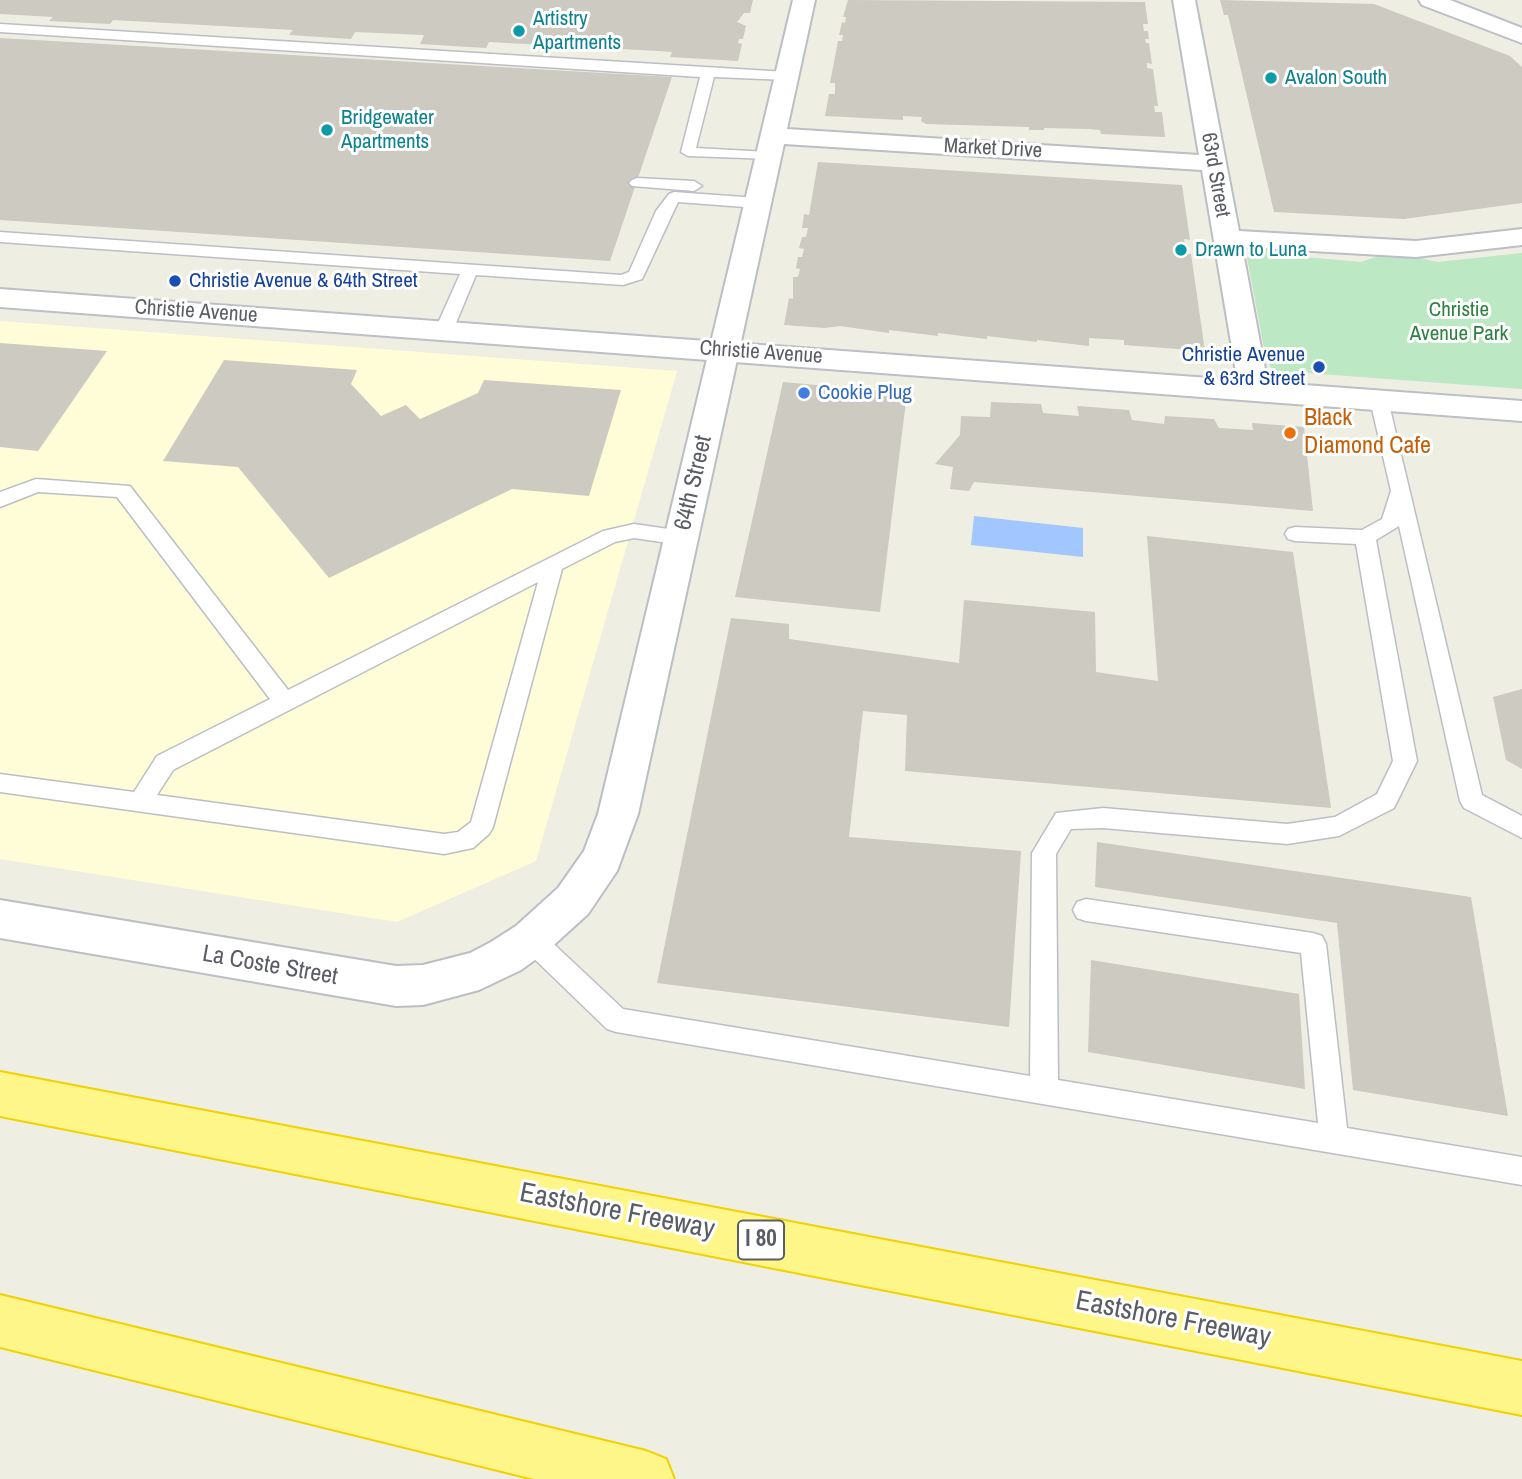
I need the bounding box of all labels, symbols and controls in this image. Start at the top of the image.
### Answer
place label: Artistry Apartments [533,6,621,56]
marker: Artistry Apartments [511,23,527,39]
place label: Avalon South [1285,65,1387,91]
marker: Avalon South [1263,70,1279,86]
place label: Bridgewater Apartments [341,105,434,155]
marker: Bridgewater Apartments [319,122,335,138]
street label: 63rd Street [1195,131,1235,219]
street label: Market Drive [943,134,1043,164]
place label: Drawn to Luna [1195,237,1307,263]
marker: Drawn to Luna [1173,242,1189,258]
place label: Christie Avenue & 64th Street [189,268,418,294]
marker: Christie Avenue & 64th Street [167,273,183,289]
street label: Christie Avenue [134,295,258,329]
park label: Christie Avenue Park [1410,297,1508,347]
street label: Christie Avenue [699,336,823,370]
place label: Christie Avenue & 63rd Street [1182,342,1305,392]
marker: Christie Avenue & 63rd Street [1311,359,1327,375]
place label: Cookie Plug [818,380,912,406]
marker: Cookie Plug [796,385,812,401]
place label: Black Diamond Cafe [1304,405,1431,461]
marker: Black Diamond Cafe [1282,425,1298,441]
street label: 64th Street [669,433,719,533]
street label: La Coste Street [200,940,340,992]
street label: Eastshore Freeway [517,1177,717,1247]
road number: I 80 [738,1220,784,1260]
street label: Eastshore Freeway [1073,1285,1273,1355]

